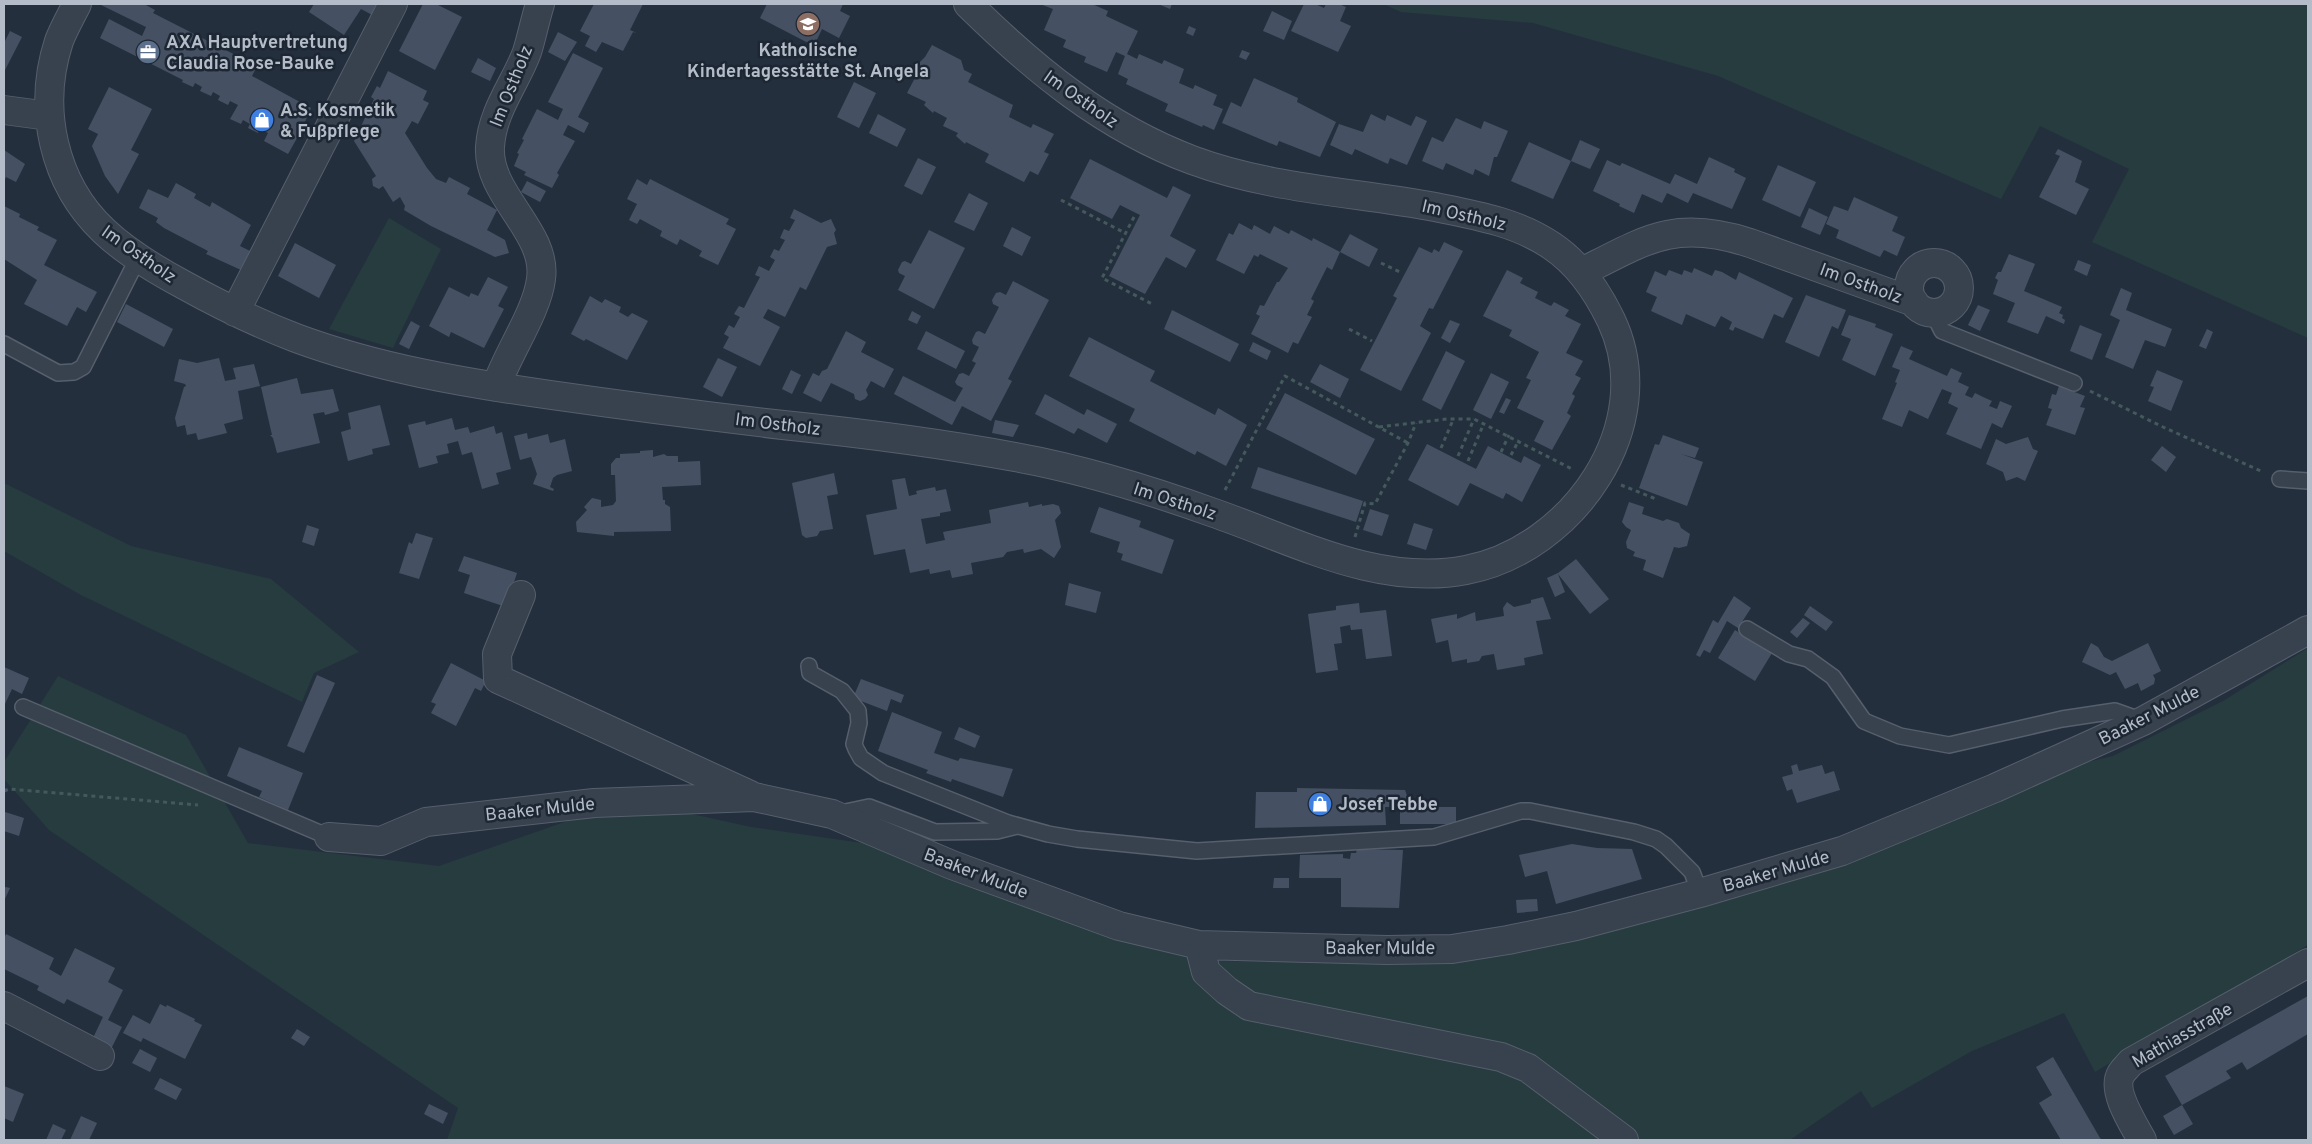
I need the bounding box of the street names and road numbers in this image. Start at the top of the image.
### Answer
street label: Im Ostholz [486,42,539,131]
street label: Im Ostholz [1038,66,1122,134]
street label: Im Ostholz [1419,196,1508,237]
street label: Im Ostholz [96,221,180,289]
street label: Im Ostholz [1816,259,1905,310]
street label: Im Ostholz [734,409,822,442]
street label: Im Ostholz [1130,478,1219,527]
street label: Baaker Mulde [2095,681,2204,752]
street label: Baaker Mulde [484,793,596,828]
street label: Baaker Mulde [920,844,1031,905]
street label: Baaker Mulde [1720,846,1833,899]
street label: Baaker Mulde [1325,938,1435,961]
street label: Mathiasstraße [2128,998,2237,1074]

